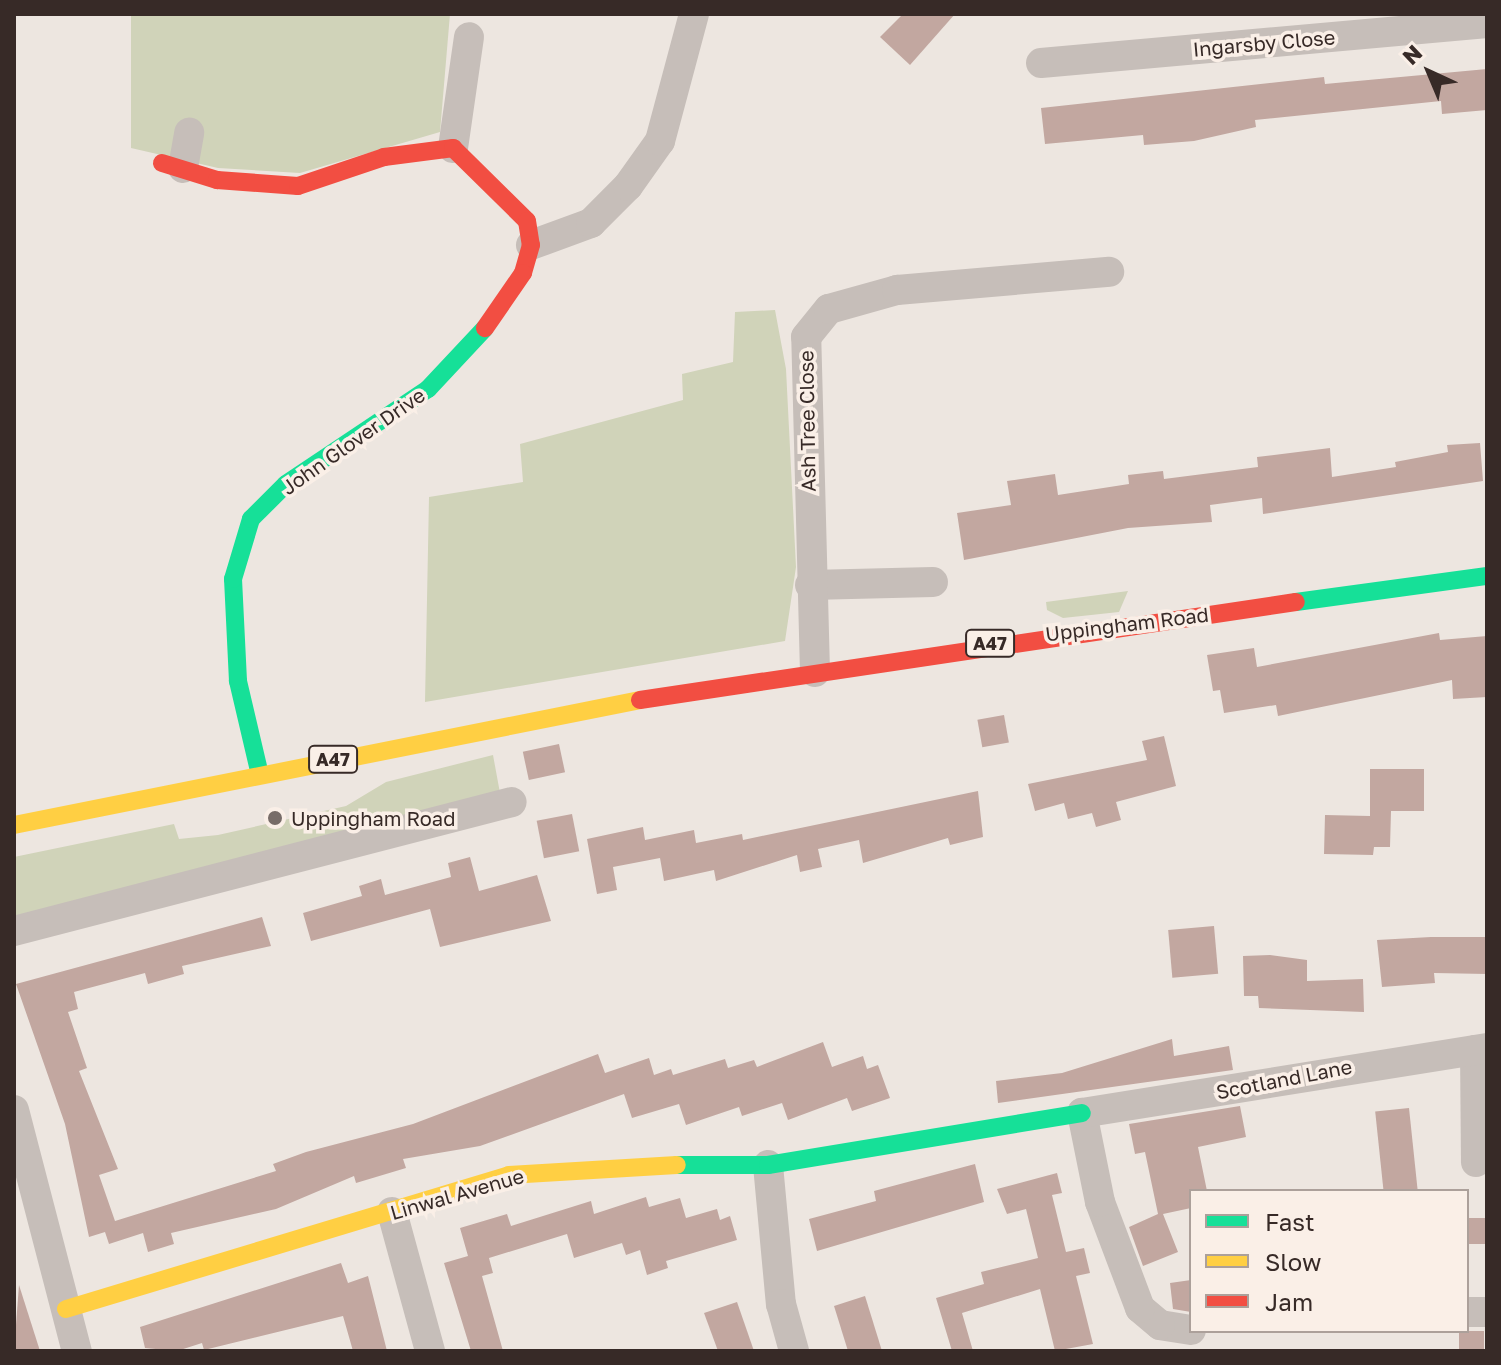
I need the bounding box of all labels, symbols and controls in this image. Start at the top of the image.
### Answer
street label: Ingarsby Close [1192,25,1336,61]
north arrow [1389,32,1469,112]
text: N [1397,39,1427,70]
street label: Ash Tree Close [794,350,820,492]
street label: John Glover Drive [277,383,429,499]
street label: Uppingham Road [1044,602,1210,646]
road number: A47 [964,629,1016,657]
road number: A47 [307,745,359,773]
place label: Uppingham Road [291,806,455,830]
marker: Uppingham Road [266,809,284,827]
street label: Scotland Lane [1214,1054,1354,1104]
street label: Linwal Avenue [387,1163,527,1225]
legend [1189,1189,1469,1333]
text: Fast [1265,1207,1315,1236]
text: Slow [1265,1247,1321,1276]
text: Jam [1265,1287,1313,1316]

